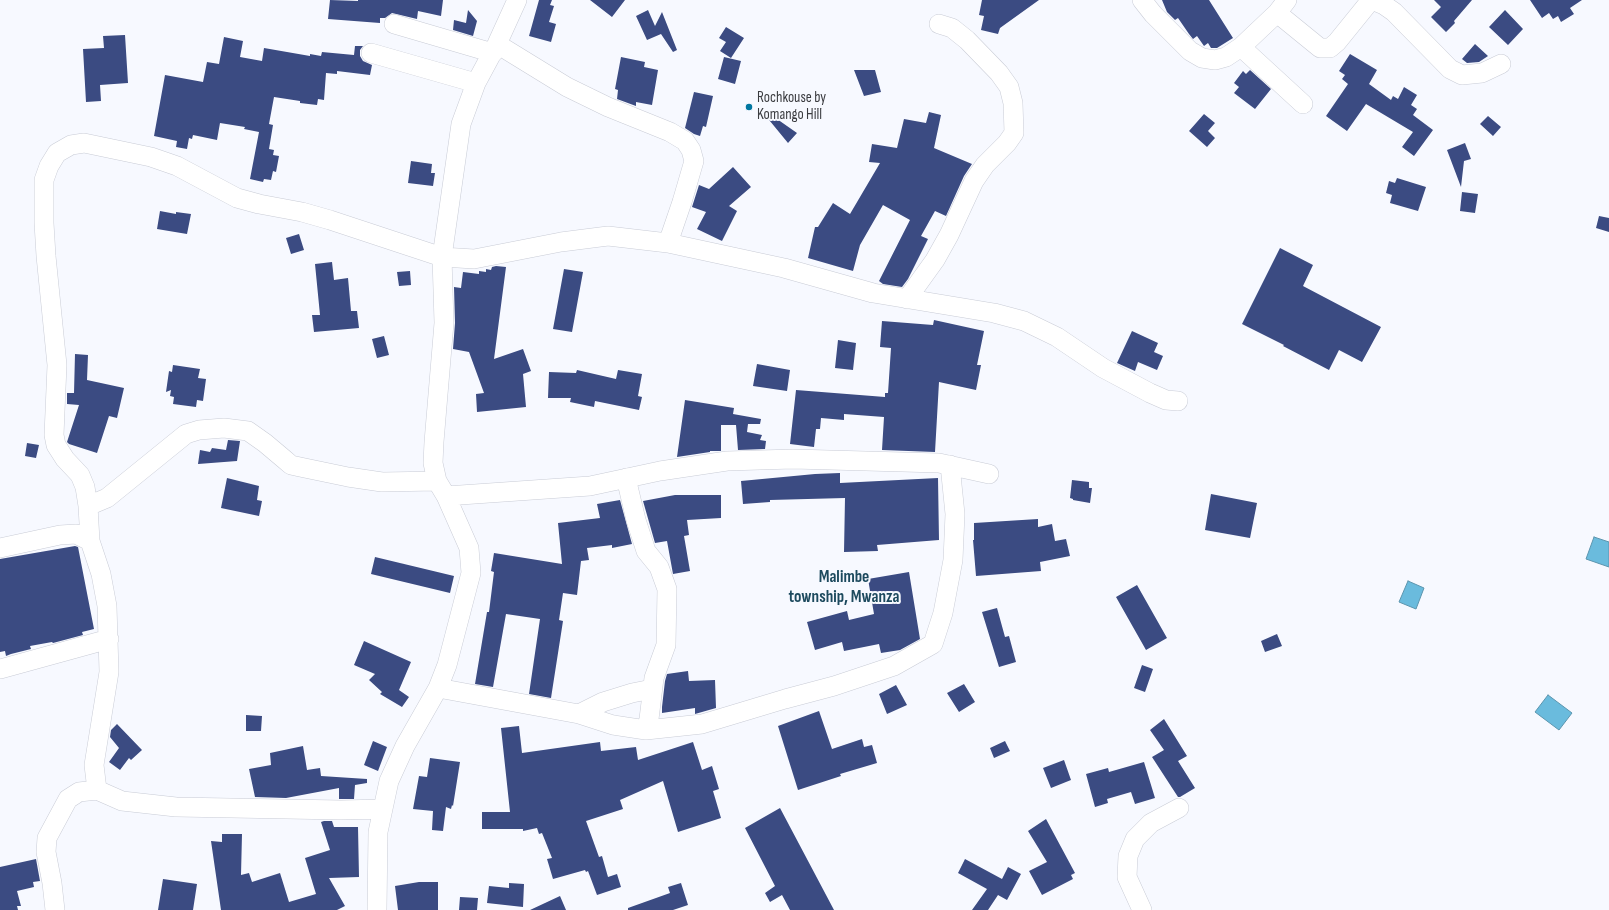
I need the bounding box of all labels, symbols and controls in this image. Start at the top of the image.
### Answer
place label: Rochkouse by Komango Hill [757,89,826,124]
marker: Rochkouse by Komango Hill [744,102,754,112]
district label: Malimbe township, Mwanza [788,568,900,608]

